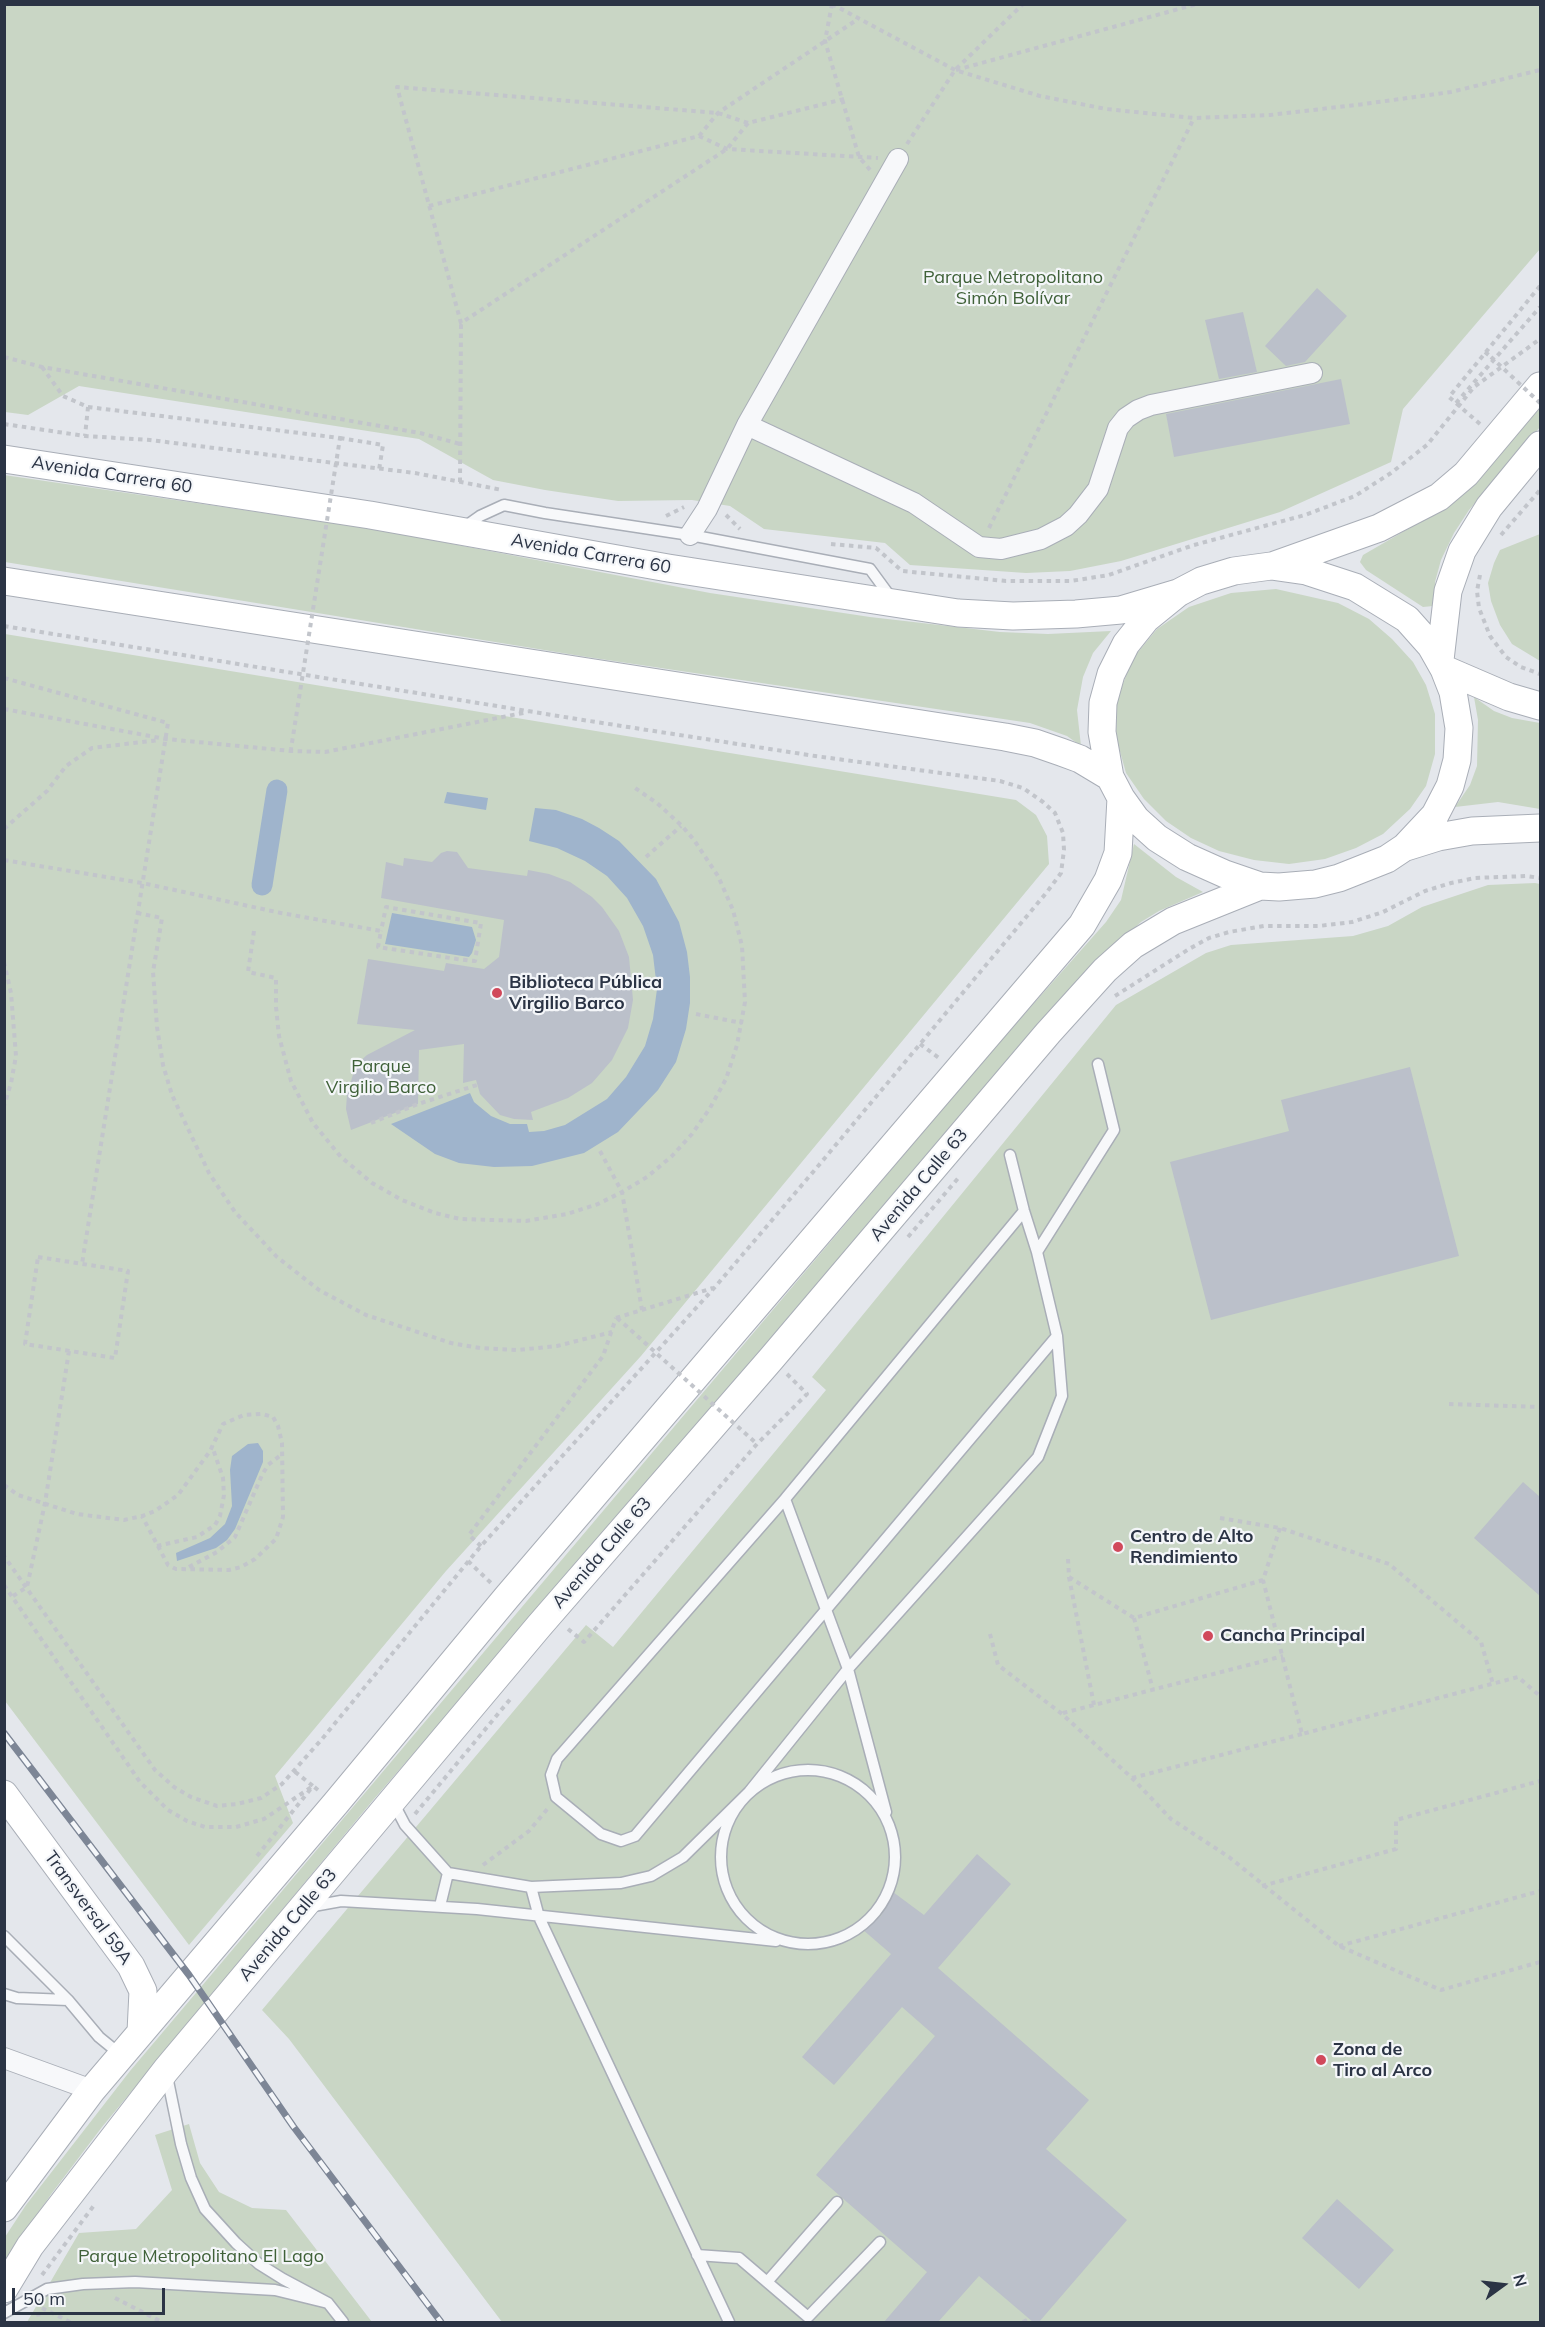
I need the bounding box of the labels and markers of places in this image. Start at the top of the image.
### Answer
place label: Biblioteca Pública Virgilio Barco [509,972,662,1014]
marker: Biblioteca Pública Virgilio Barco [490,986,504,1000]
place label: Centro de Alto Rendimiento [1130,1526,1253,1568]
marker: Centro de Alto Rendimiento [1111,1540,1125,1554]
place label: Cancha Principal [1220,1625,1365,1647]
marker: Cancha Principal [1201,1629,1215,1643]
place label: Zona de Tiro al Arco [1333,2039,1432,2082]
marker: Zona de Tiro al Arco [1314,2053,1328,2067]

